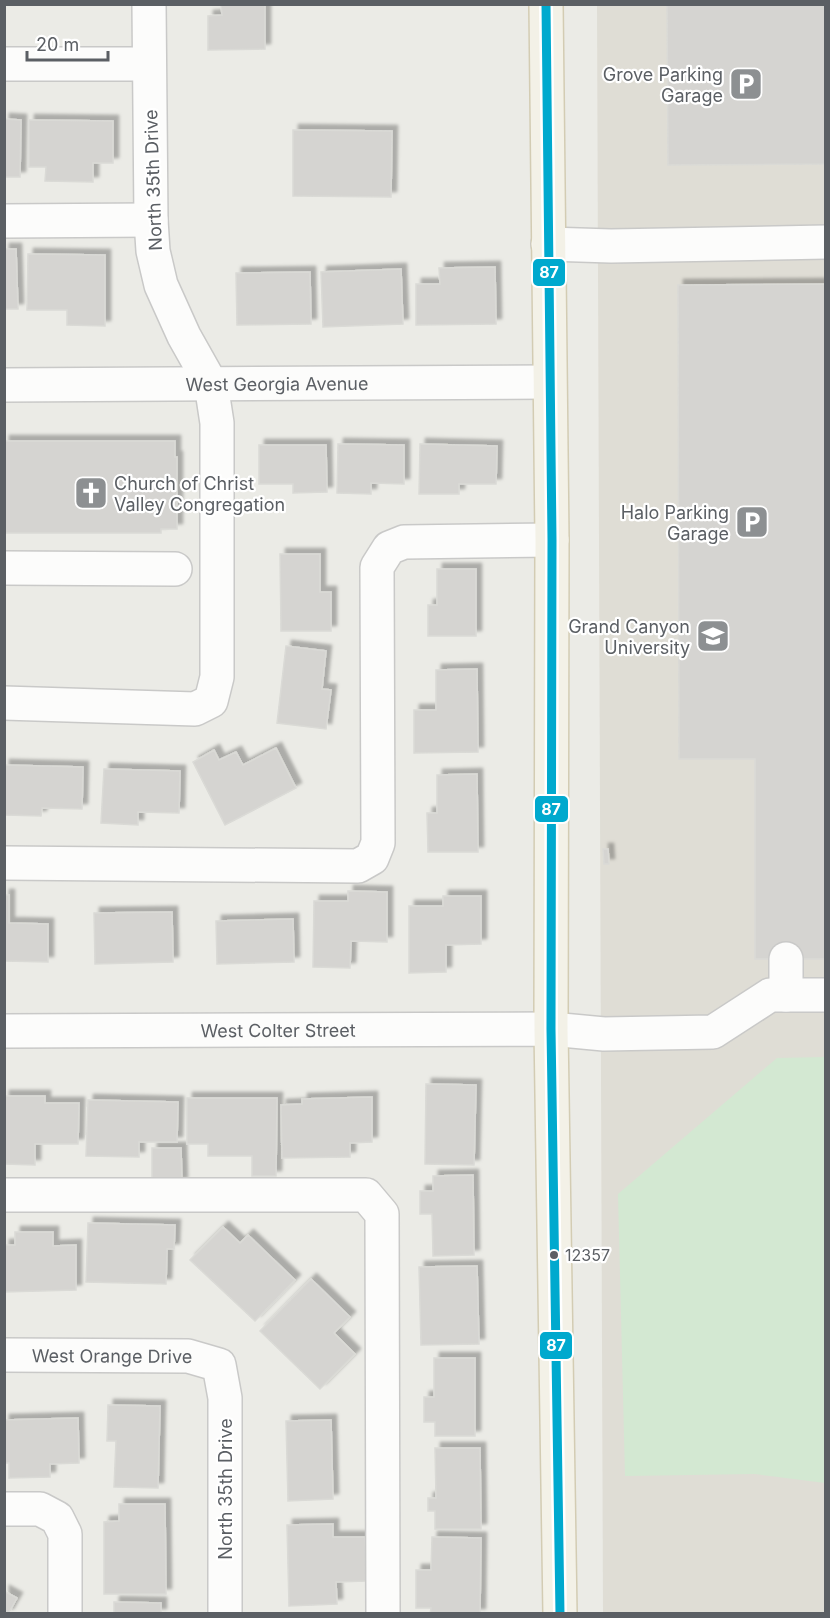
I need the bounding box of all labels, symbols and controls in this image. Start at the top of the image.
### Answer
scale bar [27,24,108,62]
text: 20 m [36,34,79,55]
place label: Grove Parking Garage [603,64,723,106]
parking icon: Grove Parking Garage [728,66,764,102]
street label: North 35th Drive [140,109,166,251]
line badge: 87 [532,258,566,287]
text: 87 [539,262,559,282]
street label: West Georgia Avenue [186,372,368,395]
place label: Church of Christ Valley Congregation [114,473,285,515]
church icon: Church of Christ Valley Congregation [73,475,109,511]
place label: Halo Parking Garage [621,502,729,544]
parking icon: Halo Parking Garage [734,504,770,540]
place label: Grand Canyon University [568,616,690,658]
school or university icon: Grand Canyon University [695,618,731,654]
line badge: 87 [534,795,569,823]
text: 87 [541,799,561,819]
street label: West Colter Street [200,1019,356,1041]
place label: 12357 [565,1245,610,1265]
marker: 12357 [548,1249,560,1261]
line badge: 87 [539,1331,573,1360]
text: 87 [546,1335,566,1355]
street label: West Orange Drive [32,1345,192,1367]
street label: North 35th Drive [215,1418,236,1560]

